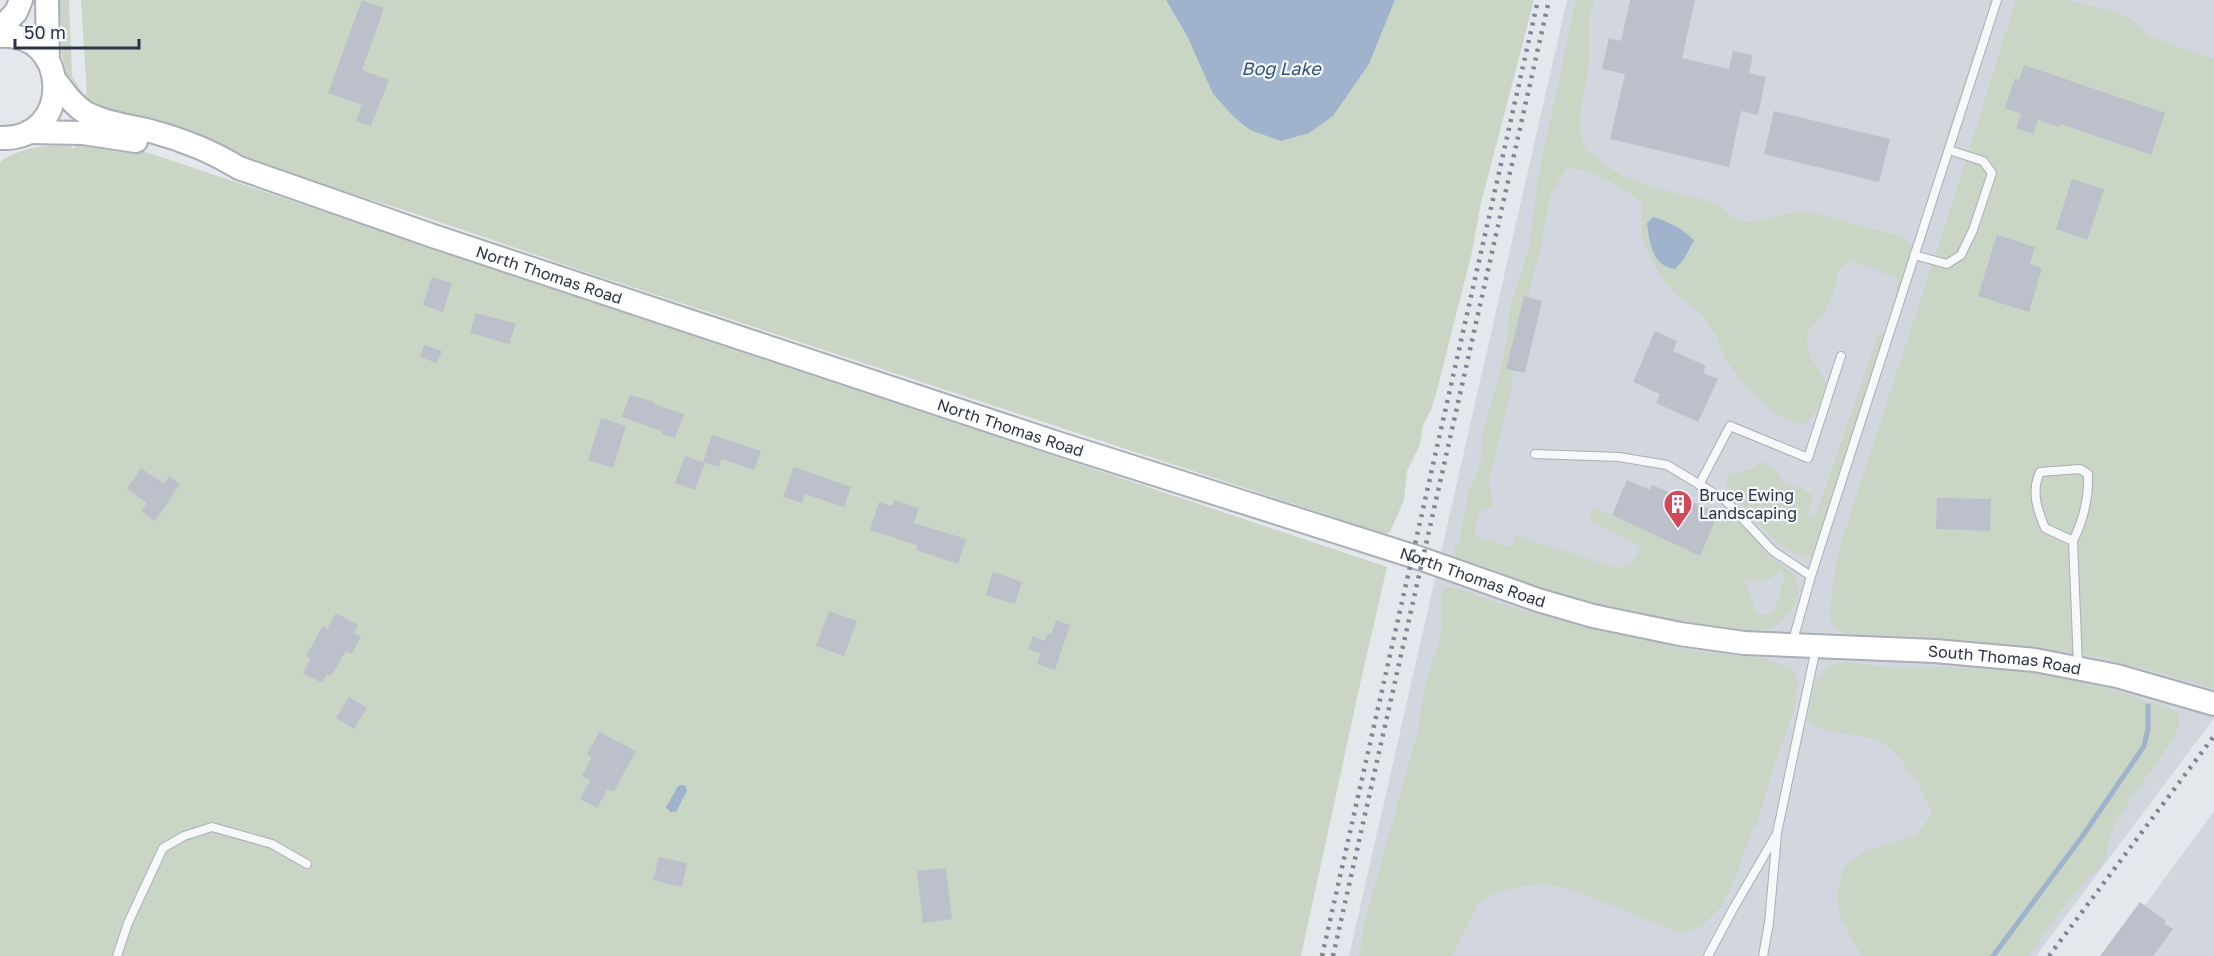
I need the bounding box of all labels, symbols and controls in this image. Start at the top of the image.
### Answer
scale bar [15,12,140,50]
text: 50 m [24,21,66,43]
water label: Bog Lake [1241,57,1322,79]
street label: North Thomas Road [474,241,625,308]
street label: North Thomas Road [935,394,1086,461]
place label: Bruce Ewing Landscaping [1699,485,1797,523]
building icon: Bruce Ewing Landscaping [1662,488,1694,530]
street label: North Thomas Road [1398,543,1548,612]
street label: South Thomas Road [1928,641,2083,679]

